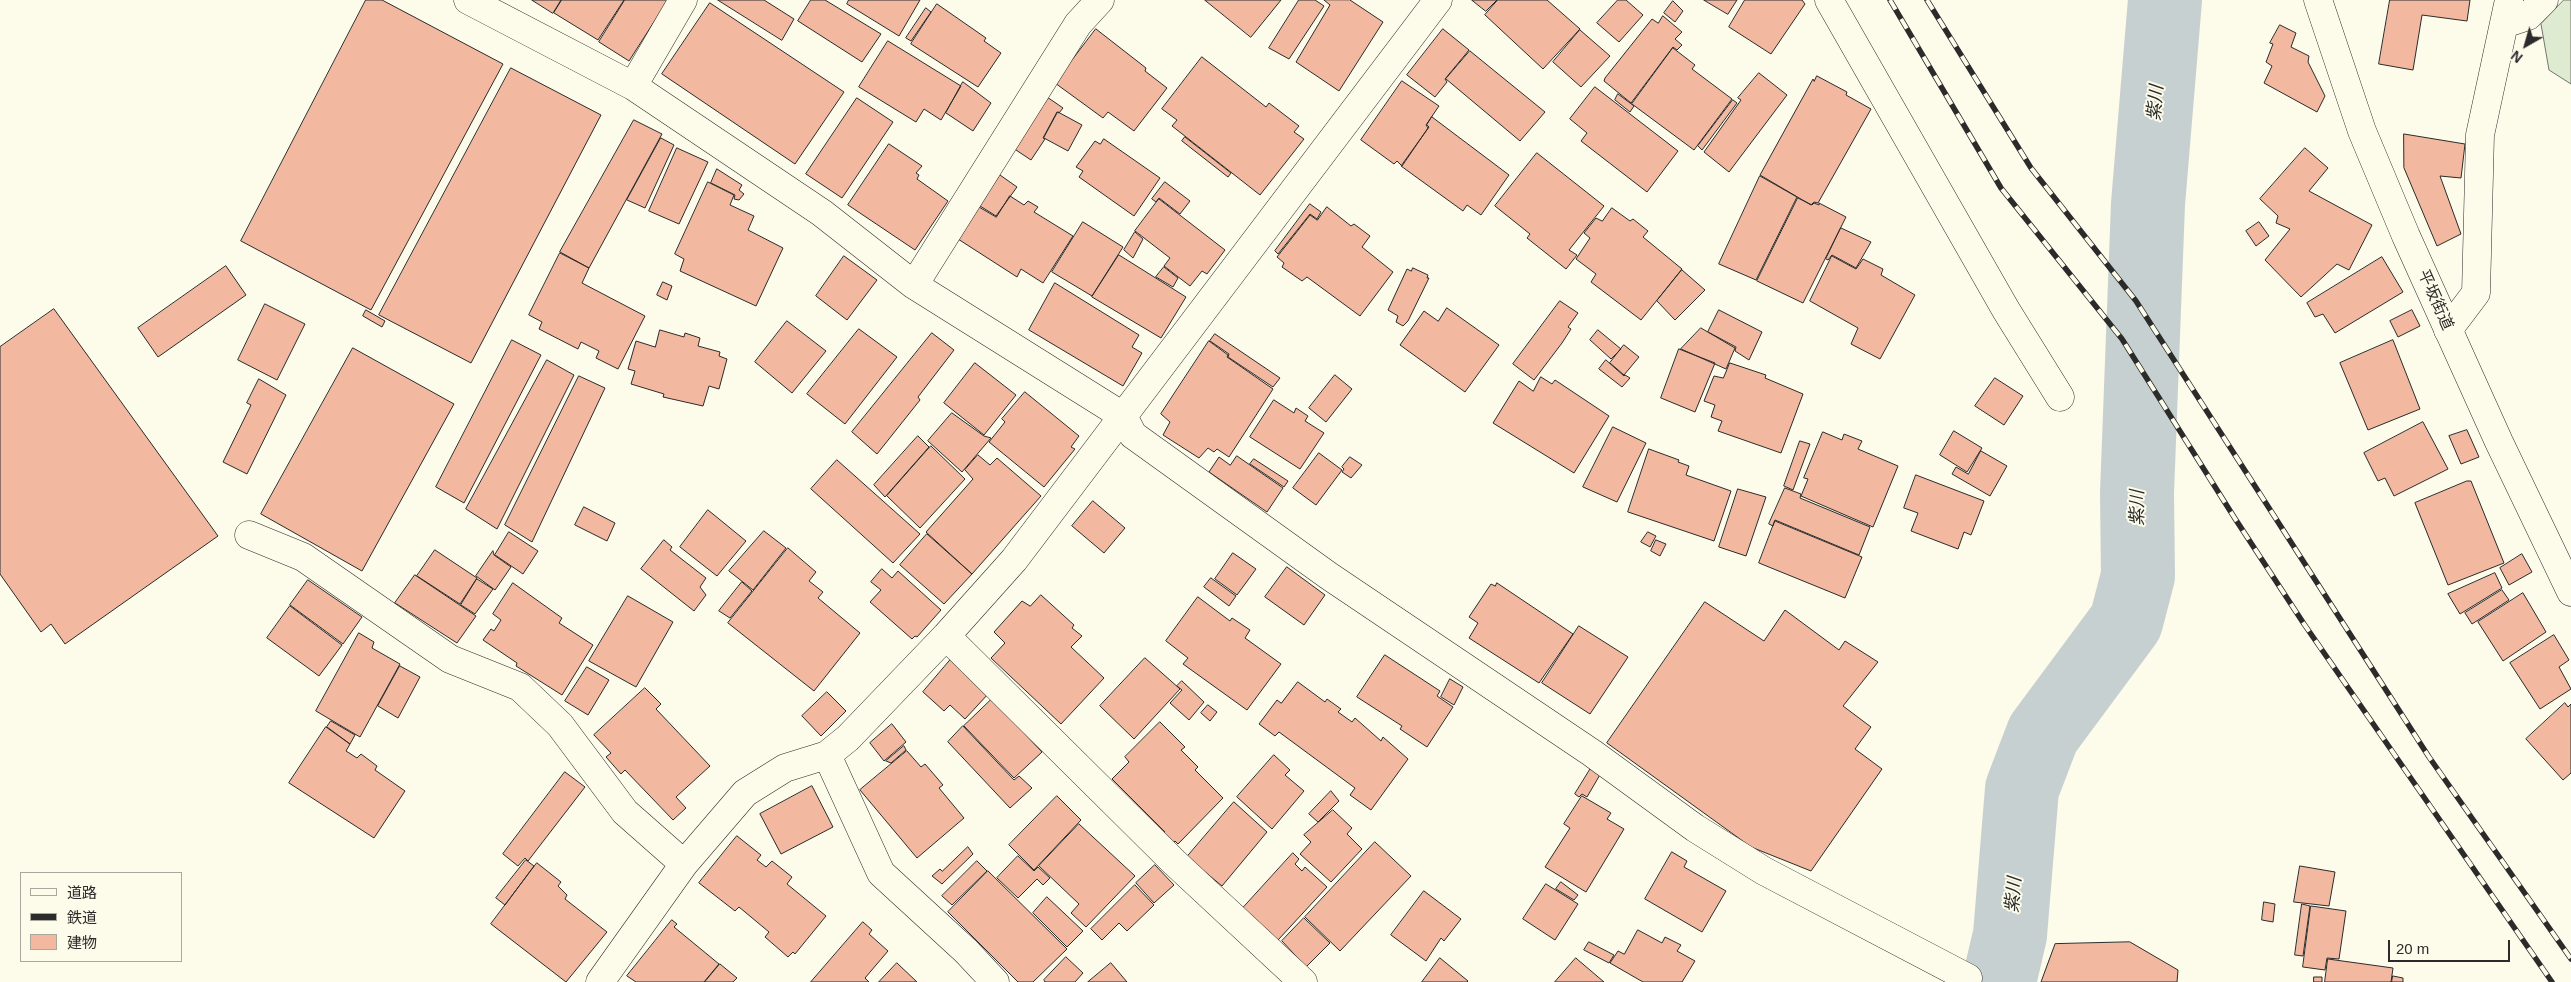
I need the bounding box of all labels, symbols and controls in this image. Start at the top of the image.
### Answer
north arrow [2501,20,2551,70]
text: N [2508,47,2526,66]
water label: 紫川 [2144,84,2168,122]
street label: 平坂街道 [2413,267,2457,333]
water label: 紫川 [2127,490,2149,526]
legend [20,872,182,962]
water label: 紫川 [2002,876,2026,914]
text: 道路 [67,884,97,901]
text: 鉄道 [67,909,97,926]
scale bar [2391,930,2514,962]
text: 建物 [67,934,97,951]
text: 20 m [2396,940,2429,957]

